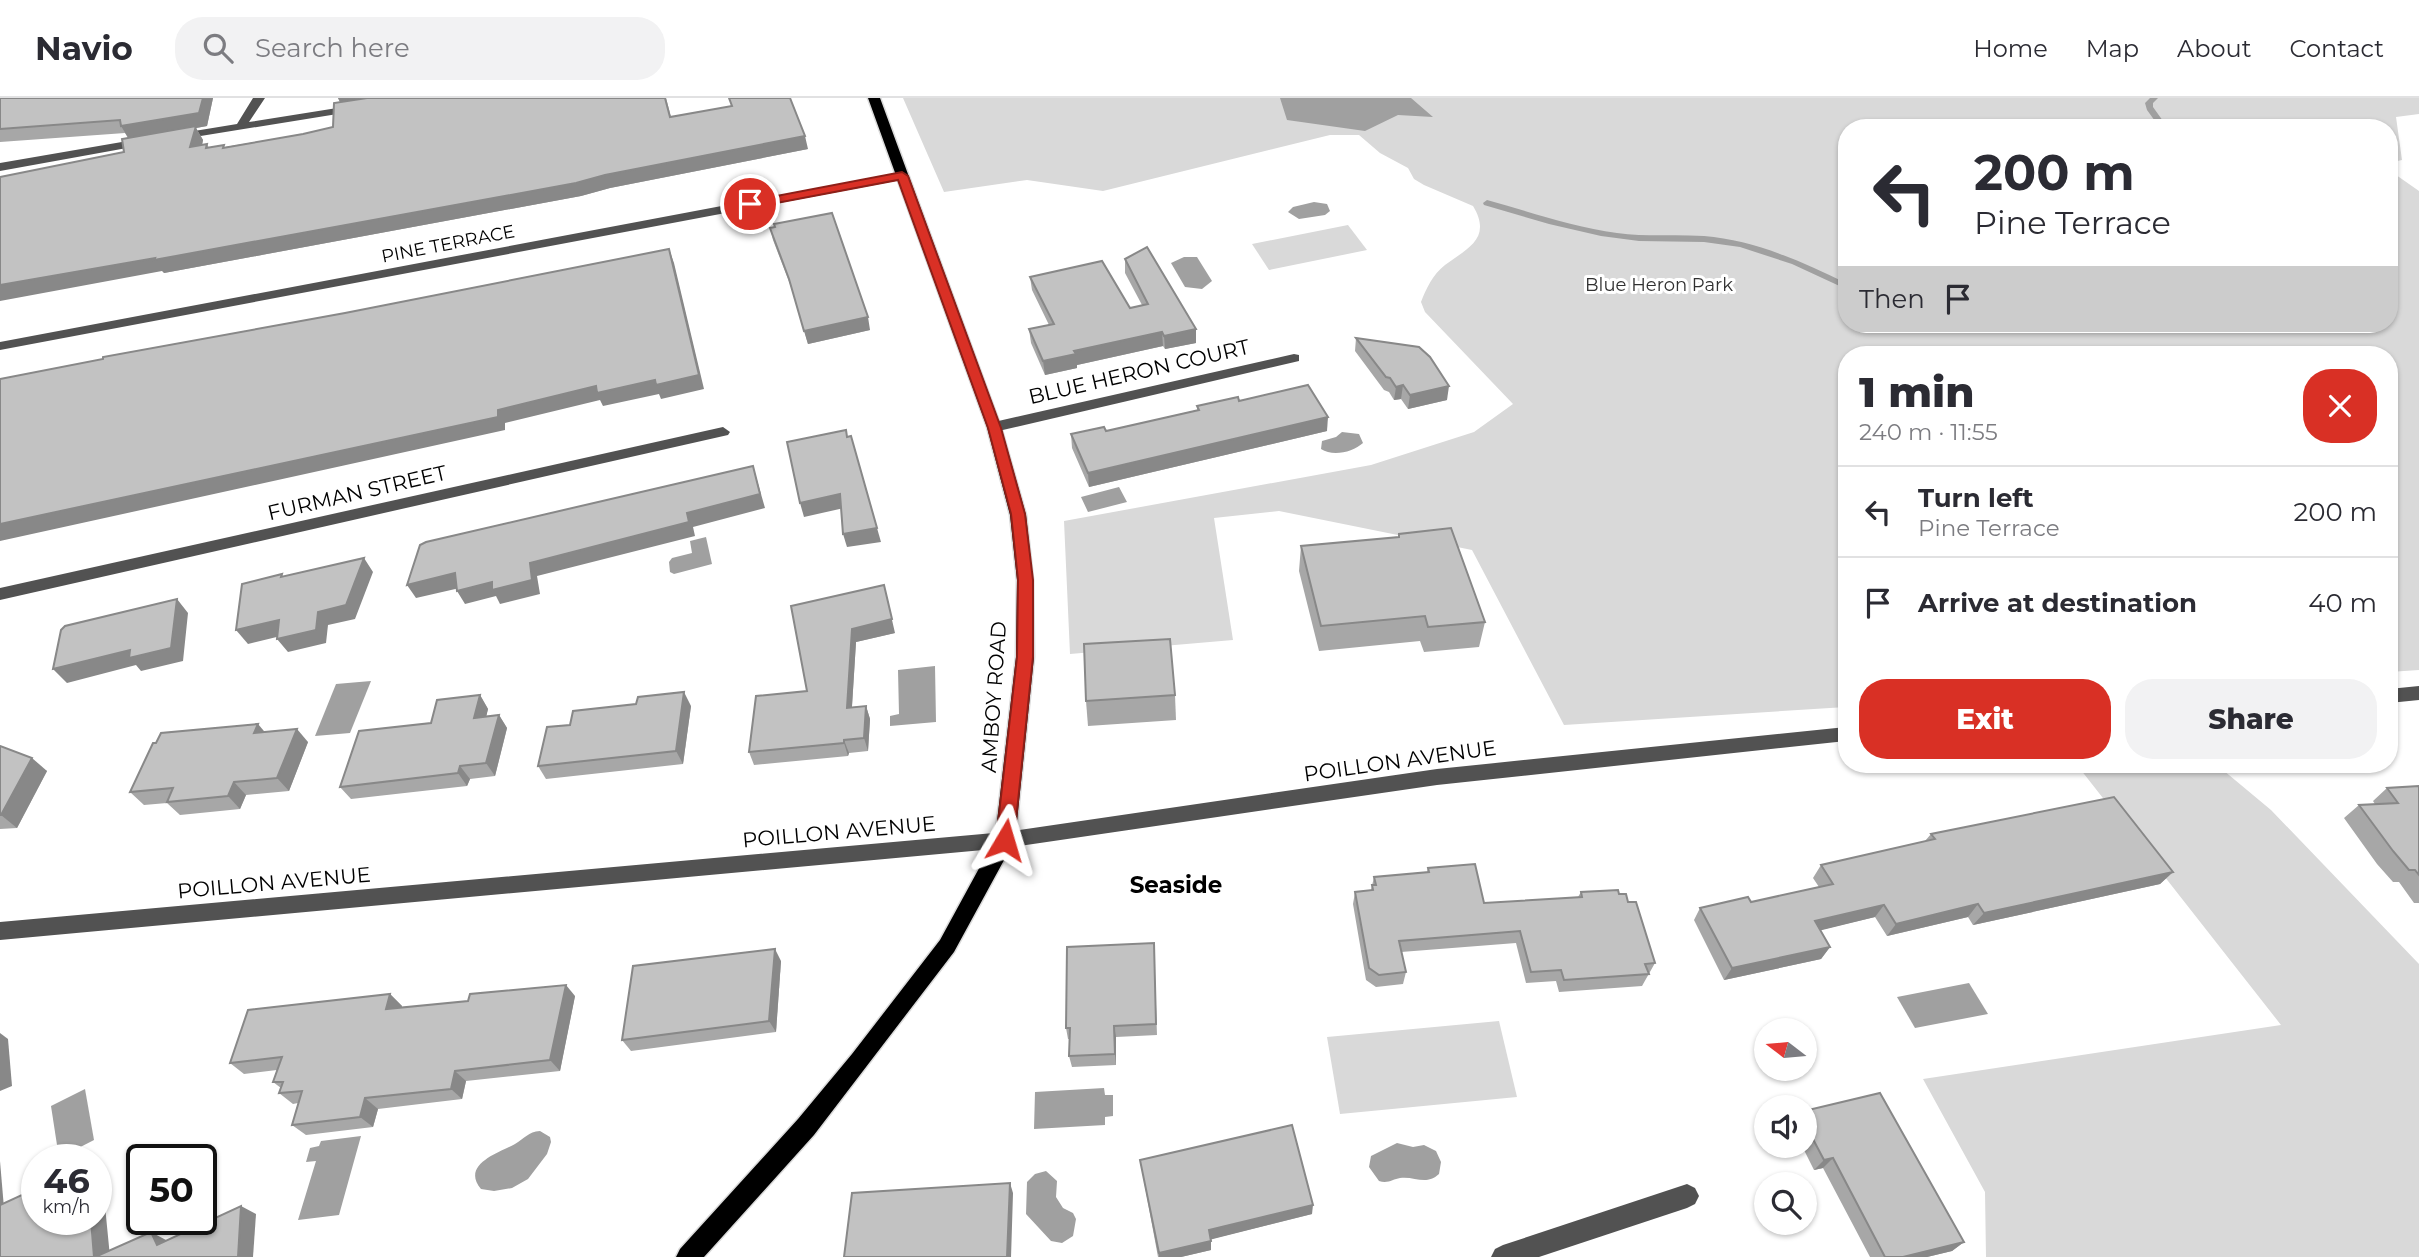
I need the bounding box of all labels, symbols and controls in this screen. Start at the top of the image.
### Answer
search box [175,17,665,80]
text: Navio [35,28,133,68]
icon: search [199,29,237,67]
text: Search here [255,32,410,64]
text: Home [1973,34,2048,63]
text: Map [2086,34,2139,63]
text: About [2177,34,2251,63]
text: Contact [2289,34,2384,63]
text: 200 m [1974,143,2135,202]
icon: left [1859,147,1950,238]
pin [720,174,780,234]
icon: arrive [731,185,769,223]
text: Pine Terrace [1974,203,2171,242]
street label: PINE TERRACE [379,220,517,268]
park label: Blue Heron Park [1585,274,1733,296]
icon: arrive [1939,280,1977,318]
text: Then [1859,283,1925,315]
street label: BLUE HERON COURT [1026,334,1252,409]
text: 1 min [1859,366,1975,418]
button: close [2303,369,2377,443]
text: 240 m · 11:55 [1859,418,1998,446]
street label: FURMAN STREET [265,460,449,525]
text: Turn left [1918,482,2034,514]
icon: left [1859,493,1897,531]
text: 200 m [2293,496,2377,528]
text: Pine Terrace [1918,514,2060,542]
icon: arrive [1859,584,1897,622]
text: Arrive at destination [1918,587,2197,619]
text: 40 m [2308,587,2377,619]
street label: AMBOY ROAD [976,620,1011,774]
button: Exit [1859,679,2111,759]
button: Share [2125,679,2377,759]
street label: POILLON AVENUE [1302,735,1498,786]
position arrow [968,803,1042,877]
street label: POILLON AVENUE [741,811,937,852]
street label: POILLON AVENUE [176,862,372,903]
district label: Seaside [1130,871,1222,899]
north arrow [1754,1018,1816,1082]
map controls [1754,1018,1817,1235]
button: sound [1754,1095,1817,1158]
speed limit sign: 50 [126,1144,217,1235]
text: 46 [43,1159,90,1202]
button: search [1754,1172,1817,1235]
text: km/h [42,1196,91,1218]

